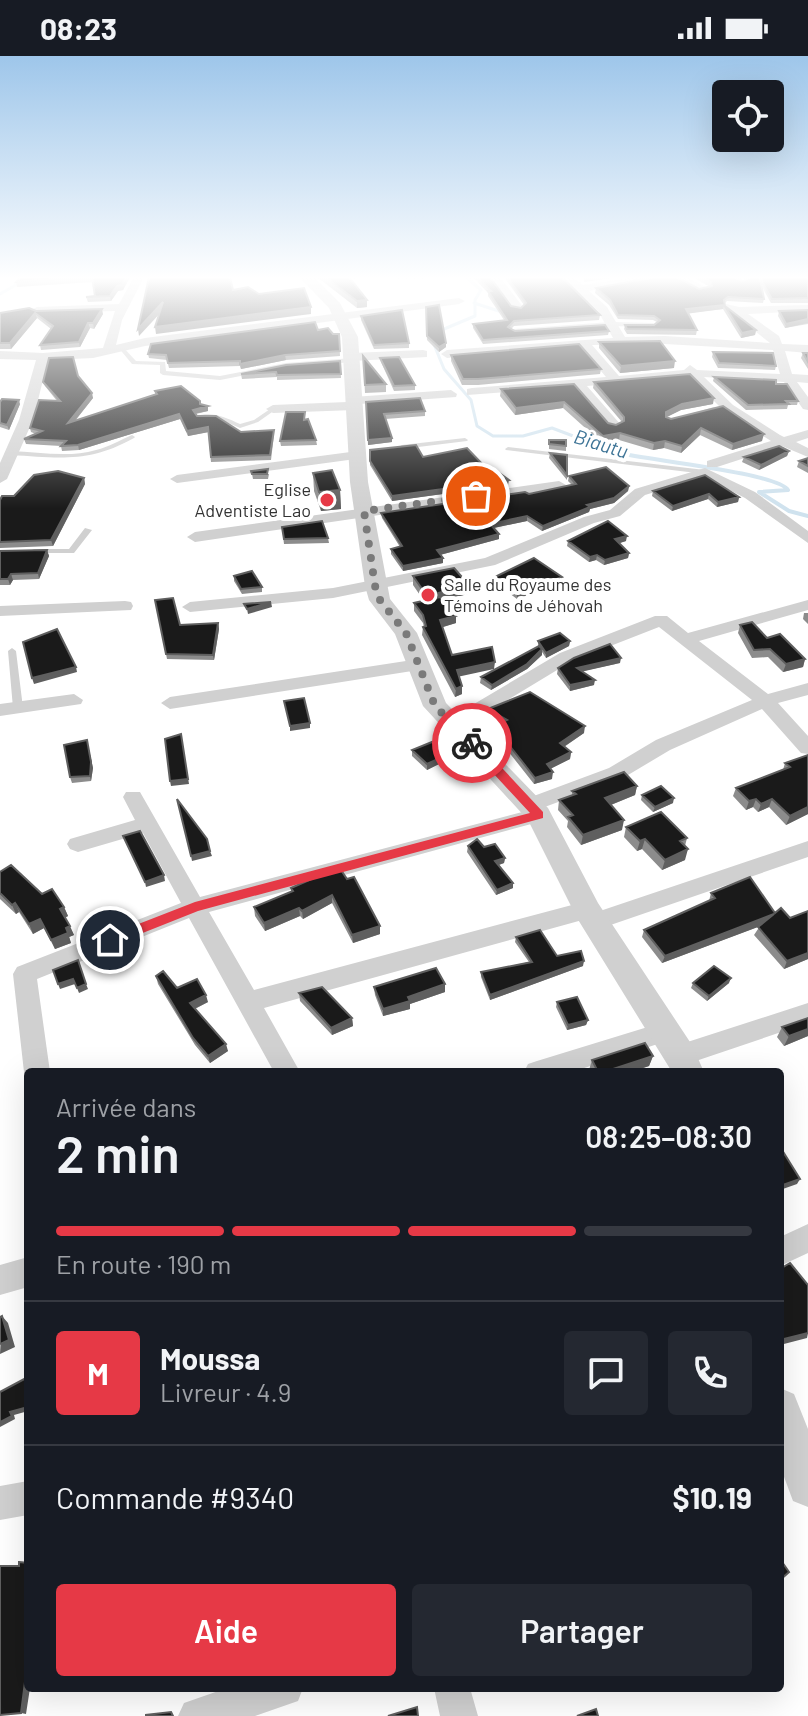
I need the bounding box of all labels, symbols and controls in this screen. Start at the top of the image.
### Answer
text: 08:23 [40,10,117,46]
map controls [712,80,784,152]
button: locate [712,80,784,152]
water label: Biautu [571,423,631,463]
pin [442,462,510,530]
icon: bag [454,474,498,518]
place label: Eglise Adventiste Lao [194,478,311,521]
marker: Eglise Adventiste Lao [318,491,336,509]
place label: Salle du Royaume des Témoins de Jéhovah [444,573,611,616]
marker: Salle du Royaume des Témoins de Jéhovah [419,586,437,604]
courier [432,703,512,783]
icon: bike [450,721,494,765]
pin [76,906,144,974]
icon: home [88,918,132,962]
text: Arrivée dans [56,1091,196,1122]
text: 08:25–08:30 [585,1118,752,1154]
text: 2 min [56,1121,180,1183]
text: En route · 190 m [56,1248,231,1279]
button: chat [564,1331,648,1415]
button: phone [668,1331,752,1415]
text: Moussa [160,1340,260,1376]
text: M [87,1355,109,1391]
text: Livreur · 4.9 [160,1376,291,1407]
text: Commande #9340 [56,1479,294,1515]
text: $10.19 [672,1479,752,1515]
button: Aide [56,1584,396,1676]
button: Partager [412,1584,752,1676]

